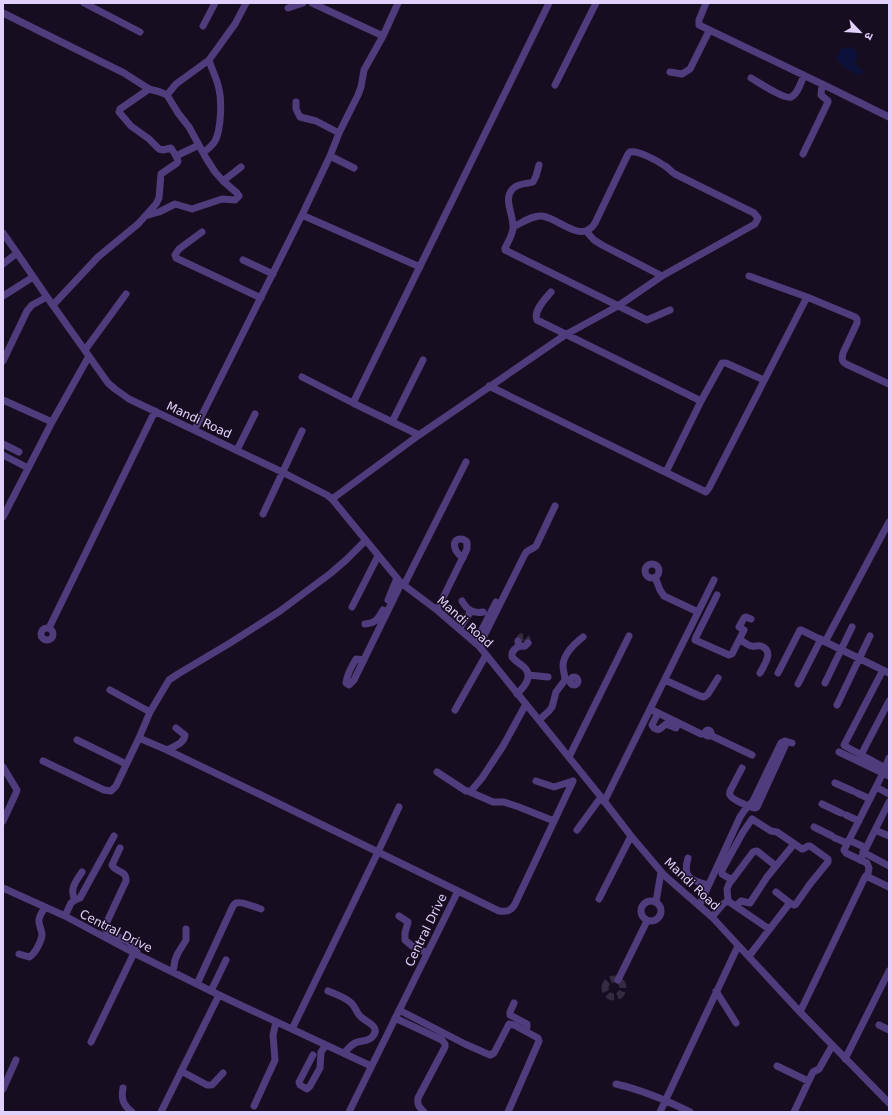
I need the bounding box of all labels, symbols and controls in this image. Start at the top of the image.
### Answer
north arrow [840,12,880,52]
text: उ [861,30,876,42]
street label: Mandi Road [164,399,234,441]
street label: Mandi Road [434,593,496,651]
street label: Mandi Road [662,855,722,913]
street label: Central Drive [402,891,450,969]
street label: Central Drive [77,907,155,955]

